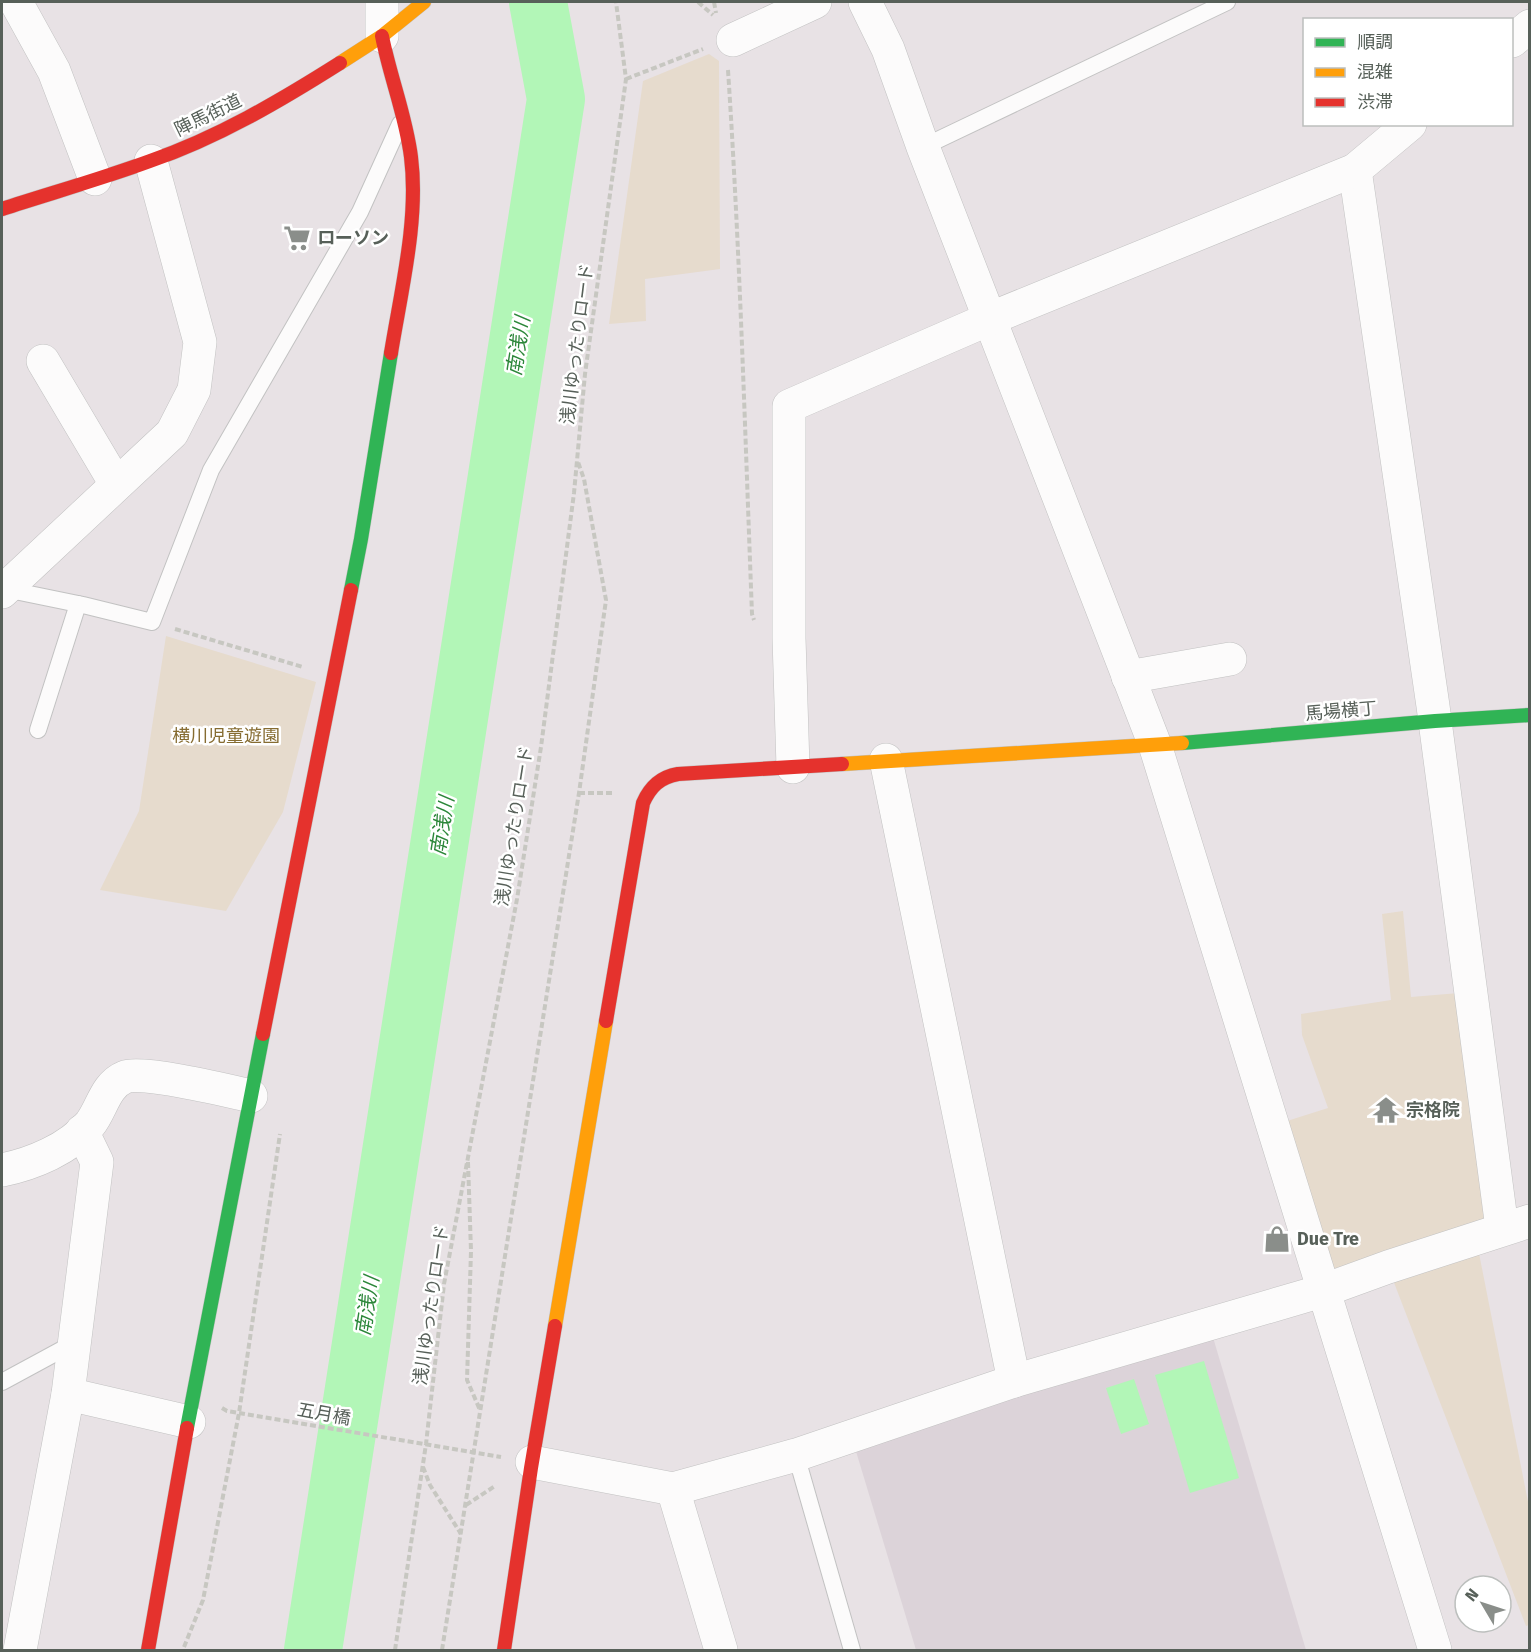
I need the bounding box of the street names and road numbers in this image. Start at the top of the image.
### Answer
street label: 陣馬街道 [171,89,245,141]
street label: 浅川ゆったりロード [556,262,598,426]
street label: 馬場横丁 [1304,697,1378,725]
street label: 浅川ゆったりロード [490,744,538,908]
street label: 浅川ゆったりロード [409,1223,453,1387]
street label: 五月橋 [296,1398,352,1430]

